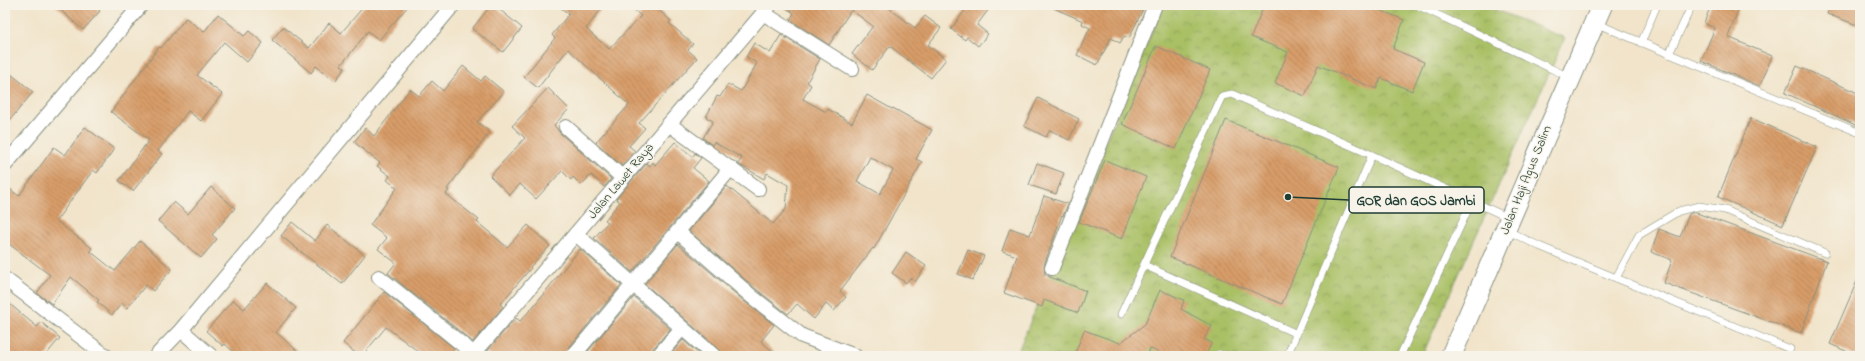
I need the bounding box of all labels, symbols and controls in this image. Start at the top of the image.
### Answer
street label: Jalan Haji Agus Salim [1495,123,1557,238]
street label: Jalan Lawet Raya [583,139,659,224]
callout: GOR dan GOS Jambi [1349,187,1484,213]
text: GOR dan GOS Jambi [1357,191,1476,212]

